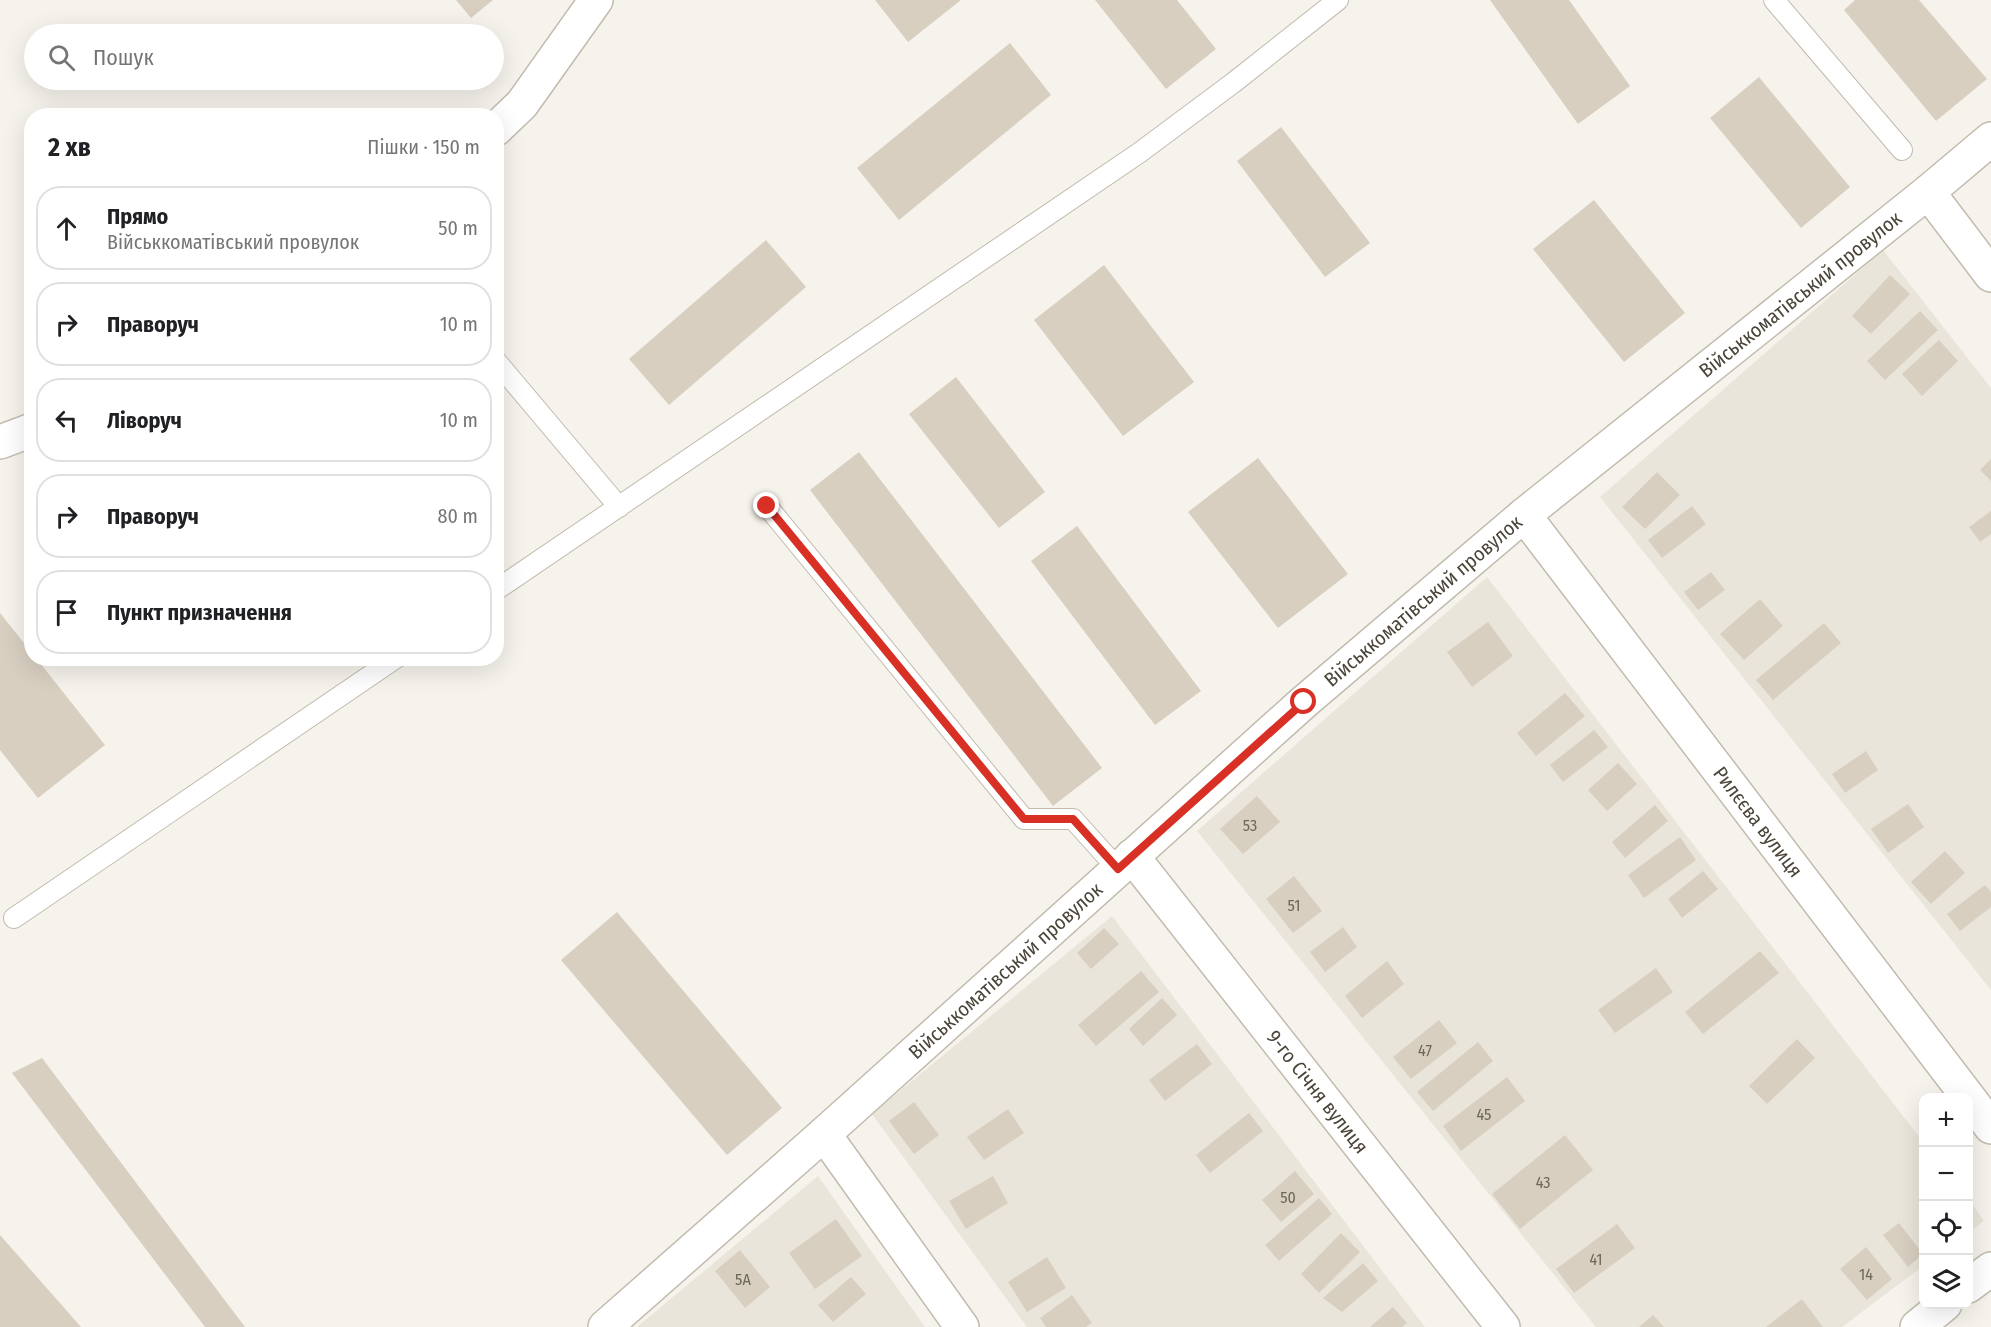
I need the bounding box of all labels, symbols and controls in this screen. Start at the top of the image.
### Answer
search box [24,24,504,90]
icon: search [45,41,78,74]
text: Пошук [93,44,154,71]
text: 2 хв [48,132,91,163]
text: Пішки · 150 m [367,135,480,159]
text: Прямо [107,203,168,230]
street label: Військкоматівський провулок [1694,206,1907,382]
icon: ahead [50,212,83,245]
text: 50 m [438,216,478,240]
text: Військкоматівський провулок [107,230,359,254]
icon: right [50,308,83,341]
text: Праворуч [107,311,199,338]
text: 10 m [440,312,478,336]
icon: left [50,404,83,437]
text: Ліворуч [107,407,182,434]
text: 10 m [440,408,478,432]
route end [753,492,779,518]
icon: right [50,500,83,533]
text: Праворуч [107,503,199,530]
text: 80 m [438,504,478,528]
street label: Військкоматівський провулок [1319,510,1527,692]
icon: arrive [50,596,83,629]
text: Пункт призначення [107,599,292,626]
route start [1290,688,1316,714]
street label: Рилєєва вулиця [1708,762,1808,882]
house number: 53 [1243,816,1257,835]
street label: Військкоматівський провулок [904,877,1108,1064]
house number: 51 [1288,896,1300,915]
street label: 9-го Січня вулиця [1262,1025,1373,1158]
house number: 47 [1418,1041,1432,1060]
map controls [1919,1093,1973,1309]
button: + [1919,1093,1973,1147]
house number: 45 [1477,1105,1491,1124]
button: − [1919,1147,1973,1201]
house number: 43 [1536,1173,1550,1192]
house number: 50 [1280,1188,1296,1207]
button: locate [1919,1201,1973,1255]
house number: 41 [1589,1250,1603,1269]
button: layers [1919,1255,1973,1309]
house number: 14 [1859,1265,1873,1284]
house number: 5А [735,1270,751,1289]

